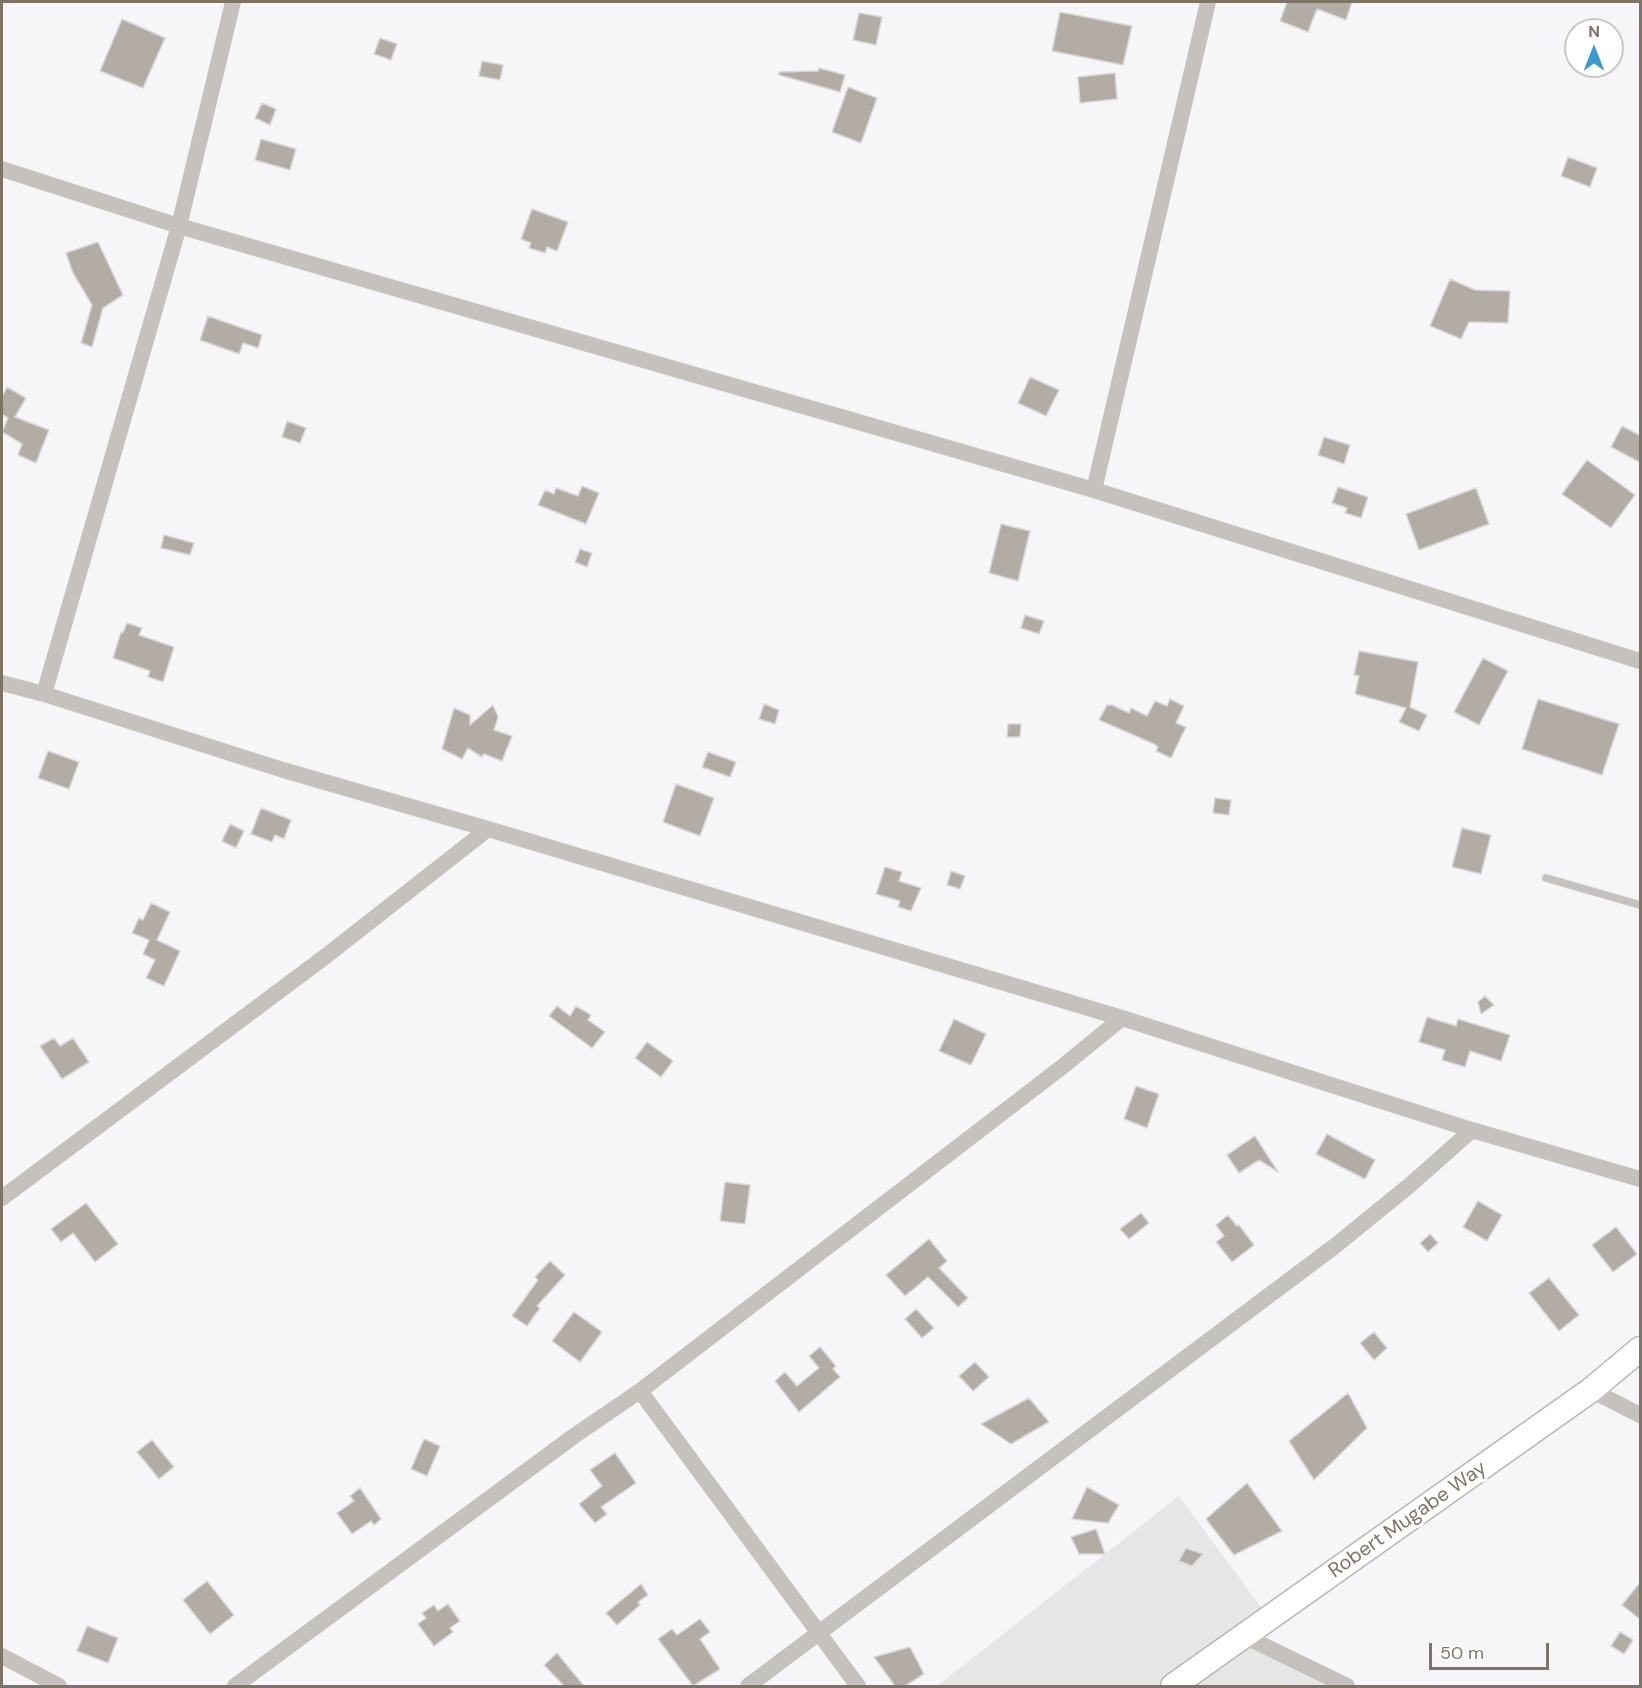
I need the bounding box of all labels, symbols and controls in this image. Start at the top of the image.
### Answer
north arrow [1564,18,1624,78]
text: N [1588,21,1600,42]
street label: Robert Mugabe Way [1324,1456,1492,1584]
scale bar [1432,1631,1552,1669]
text: 50 m [1440,1641,1484,1665]

